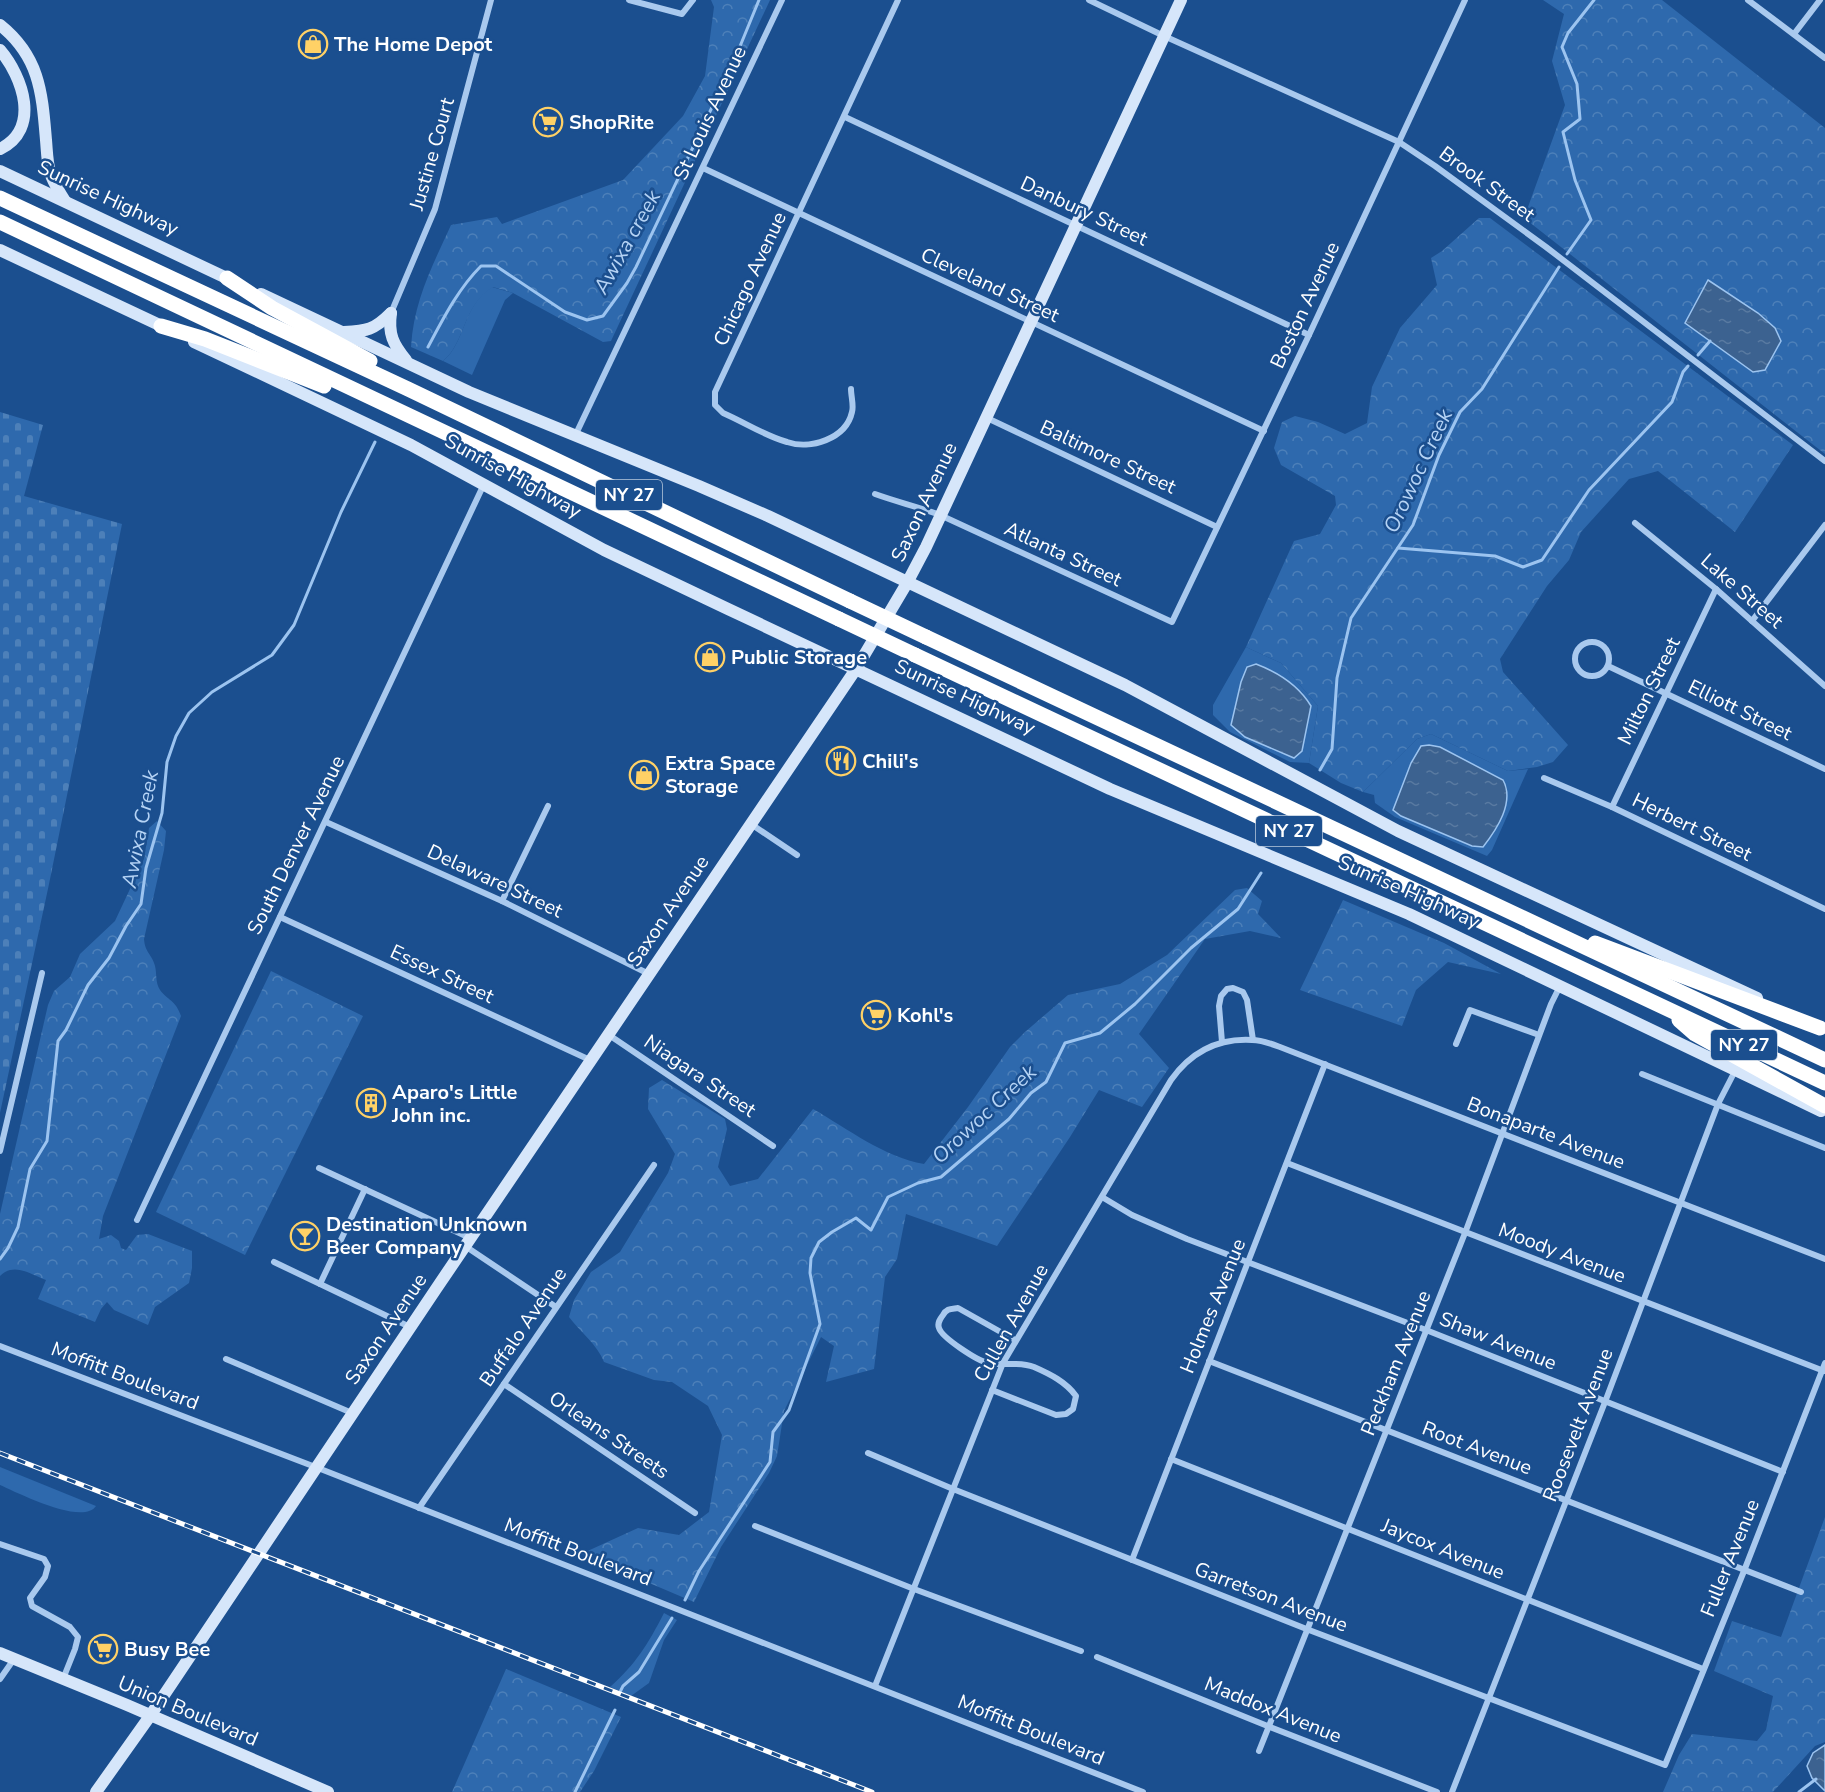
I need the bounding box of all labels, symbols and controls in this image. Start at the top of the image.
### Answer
shop icon: The Home Depot [297,28,329,60]
place label: The Home Depot [334,31,493,58]
street label: St Louis Avenue [667,42,753,184]
street label: Justine Court [403,94,461,214]
supermarket icon: ShopRite [532,106,564,138]
place label: ShopRite [569,109,654,136]
street label: Brook Street [1434,140,1541,229]
street label: Sunrise Highway [33,154,183,243]
street label: Danbury Street [1016,170,1153,253]
water label: Awixa creek [586,185,667,300]
street label: Chicago Avenue [707,207,793,351]
street label: Boston Avenue [1264,237,1346,373]
street label: Cleveland Street [916,241,1065,329]
water label: Orowoc Creek [1377,404,1459,537]
street label: Baltimore Street [1036,414,1181,501]
street label: Sunrise Highway [440,427,587,525]
street label: Saxon Avenue [885,438,963,566]
road number: NY 27 [596,480,662,510]
street label: Atlanta Street [1000,515,1127,593]
street label: Lake Street [1695,547,1790,635]
street label: Milton Street [1611,632,1687,749]
shop icon: Public Storage [694,641,726,673]
place label: Public Storage [731,644,867,671]
street label: Sunrise Highway [890,653,1040,742]
street label: Elliott Street [1683,673,1797,747]
restaurant icon: Chili's [825,745,857,777]
place label: Chili's [862,748,919,775]
place label: Extra Space Storage [665,750,775,800]
street label: South Denver Avenue [241,751,351,939]
shop icon: Extra Space Storage [628,759,660,791]
water label: Awixa Creek [115,767,165,891]
street label: Herbert Street [1628,786,1757,868]
road number: NY 27 [1256,816,1322,846]
street label: Delaware Street [423,838,568,925]
street label: Sunrise Highway [1334,849,1485,936]
street label: Saxon Avenue [621,850,715,972]
street label: Essex Street [386,938,499,1010]
supermarket icon: Kohl's [860,999,892,1031]
place label: Kohl's [897,1002,954,1029]
street label: Niagara Street [639,1029,762,1124]
road number: NY 27 [1711,1030,1777,1060]
water label: Orowoc Creek [926,1058,1043,1170]
place label: Aparo's Little John inc. [391,1079,517,1129]
building icon: Aparo's Little John inc. [355,1087,387,1119]
street label: Bonaparte Avenue [1463,1090,1629,1176]
place label: Destination Unknown Beer Company [326,1211,528,1261]
street label: Moody Avenue [1494,1216,1630,1290]
bar icon: Destination Unknown Beer Company [289,1220,321,1252]
street label: Holmes Avenue [1174,1235,1252,1377]
street label: Cullen Avenue [967,1259,1055,1387]
street label: Buffalo Avenue [473,1262,573,1392]
street label: Saxon Avenue [339,1268,433,1390]
street label: Peckham Avenue [1355,1286,1437,1440]
street label: Shaw Avenue [1435,1305,1561,1377]
street label: Moffitt Boulevard [47,1335,203,1417]
street label: Roosevelt Avenue [1536,1344,1620,1506]
street label: Orleans Streets [543,1385,675,1485]
street label: Root Avenue [1418,1415,1536,1481]
street label: Fuller Avenue [1694,1495,1766,1621]
street label: Moffitt Boulevard [500,1511,656,1593]
street label: Jaycox Avenue [1376,1512,1509,1586]
street label: Garretson Avenue [1190,1555,1352,1639]
supermarket icon: Busy Bee [87,1633,119,1665]
place label: Busy Bee [124,1636,210,1663]
street label: Union Boulevard [114,1669,262,1753]
street label: Maddox Avenue [1200,1670,1346,1750]
street label: Moffitt Boulevard [954,1688,1108,1772]

